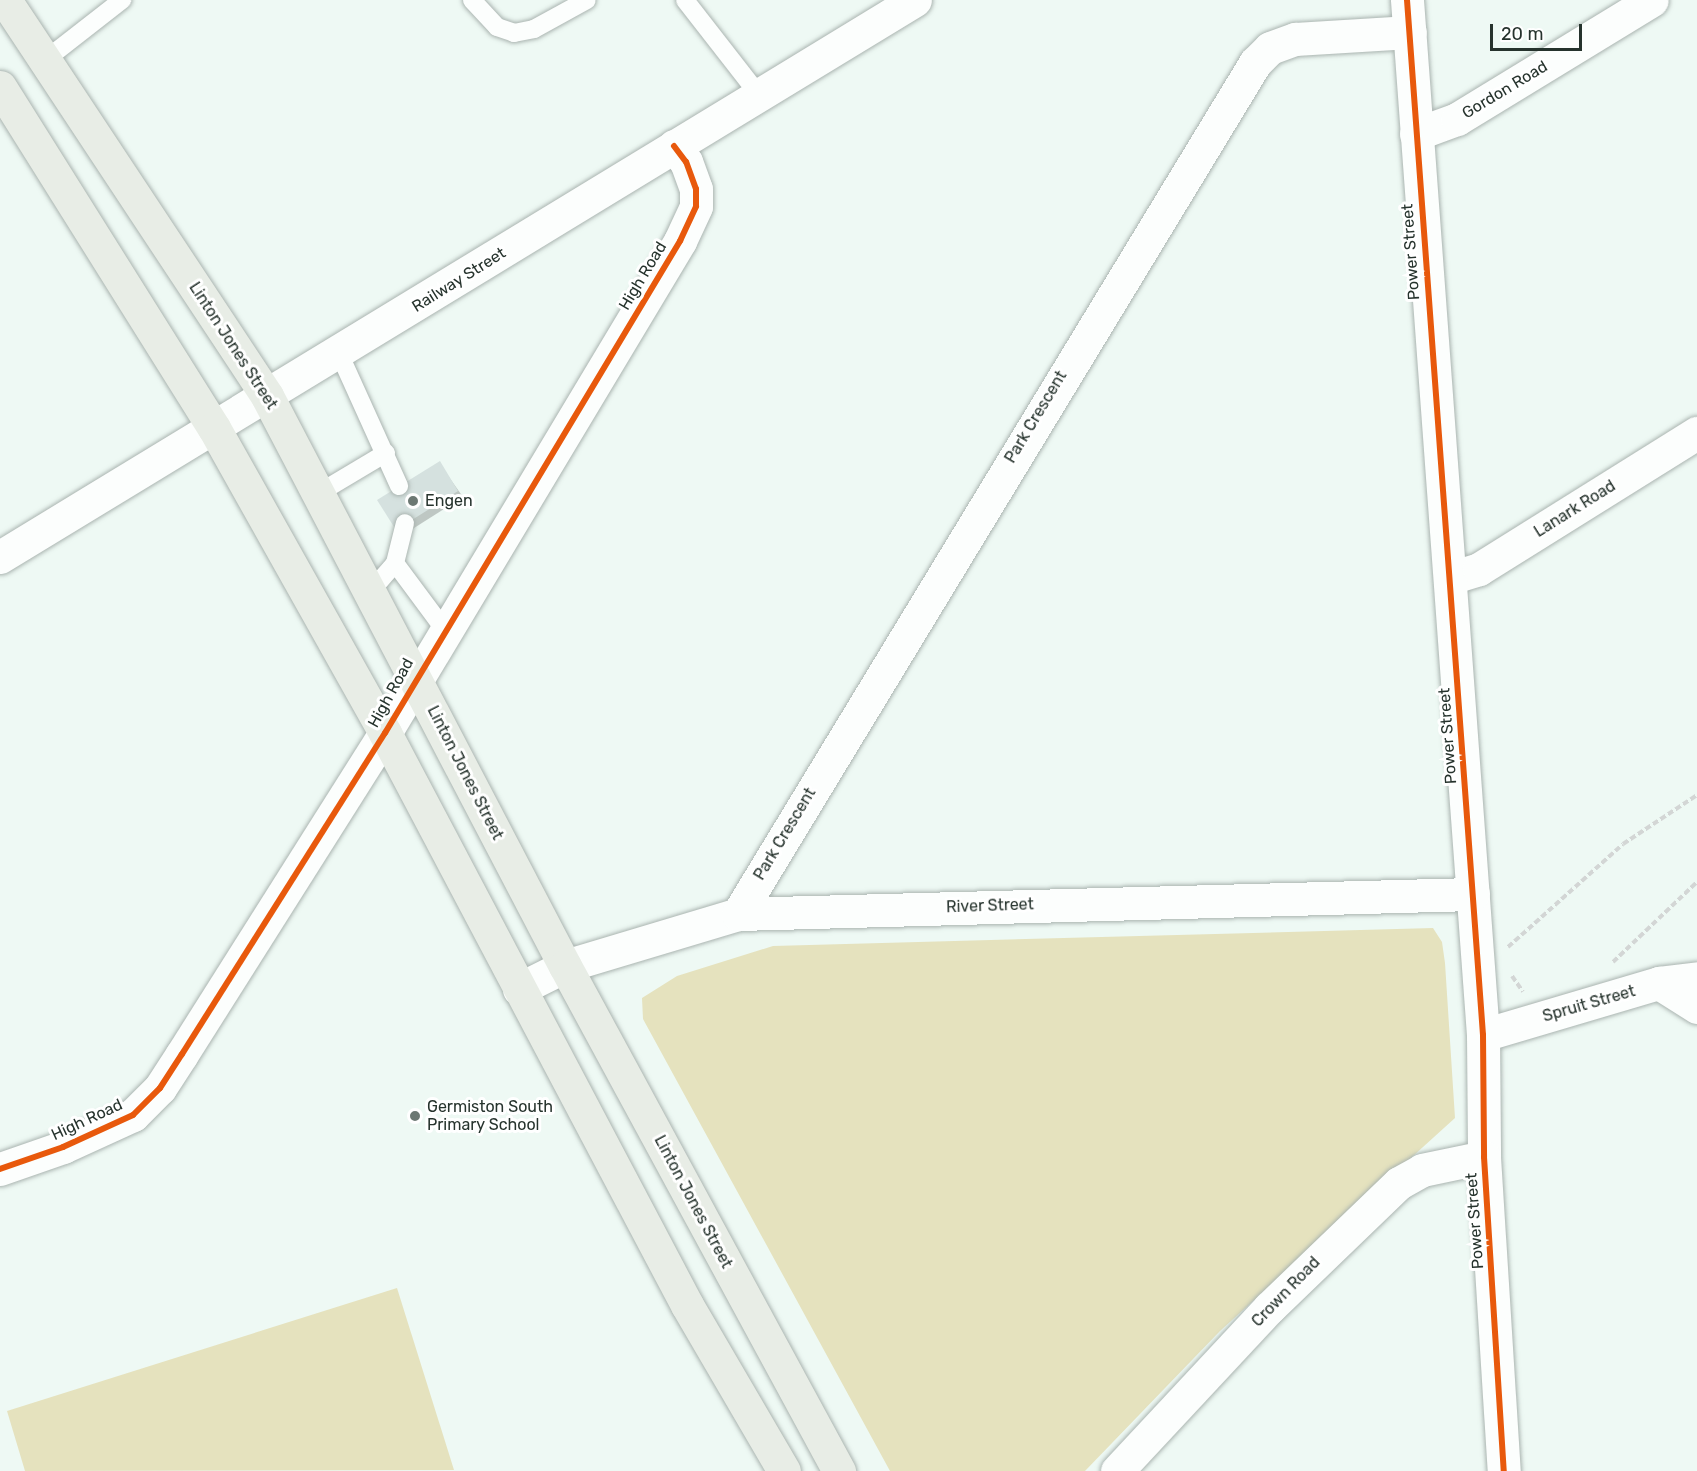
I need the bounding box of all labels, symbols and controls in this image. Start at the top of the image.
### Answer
scale bar [1493,12,1584,50]
text: 20 m [1501,23,1543,45]
street label: Gordon Road [1459,57,1551,123]
street label: Power Street [1398,203,1424,301]
street label: High Road [615,238,671,314]
street label: Railway Street [408,243,510,317]
street label: Linton Jones Street [185,279,281,413]
street label: Park Crescent [1001,367,1071,467]
street label: Lanark Road [1531,476,1619,542]
place label: Engen [425,491,473,511]
marker: Engen [406,494,420,508]
street label: High Road [364,655,418,731]
street label: Power Street [1435,687,1461,785]
street label: Linton Jones Street [423,703,507,843]
street label: Park Crescent [750,784,820,884]
street label: River Street [946,895,1034,917]
street label: Spruit Street [1540,982,1638,1026]
street label: High Road [48,1095,126,1145]
place label: Germiston South Primary School [427,1097,553,1135]
marker: Germiston South Primary School [408,1109,422,1123]
street label: Linton Jones Street [650,1132,736,1272]
street label: Power Street [1462,1172,1488,1270]
street label: Crown Road [1248,1253,1324,1331]

